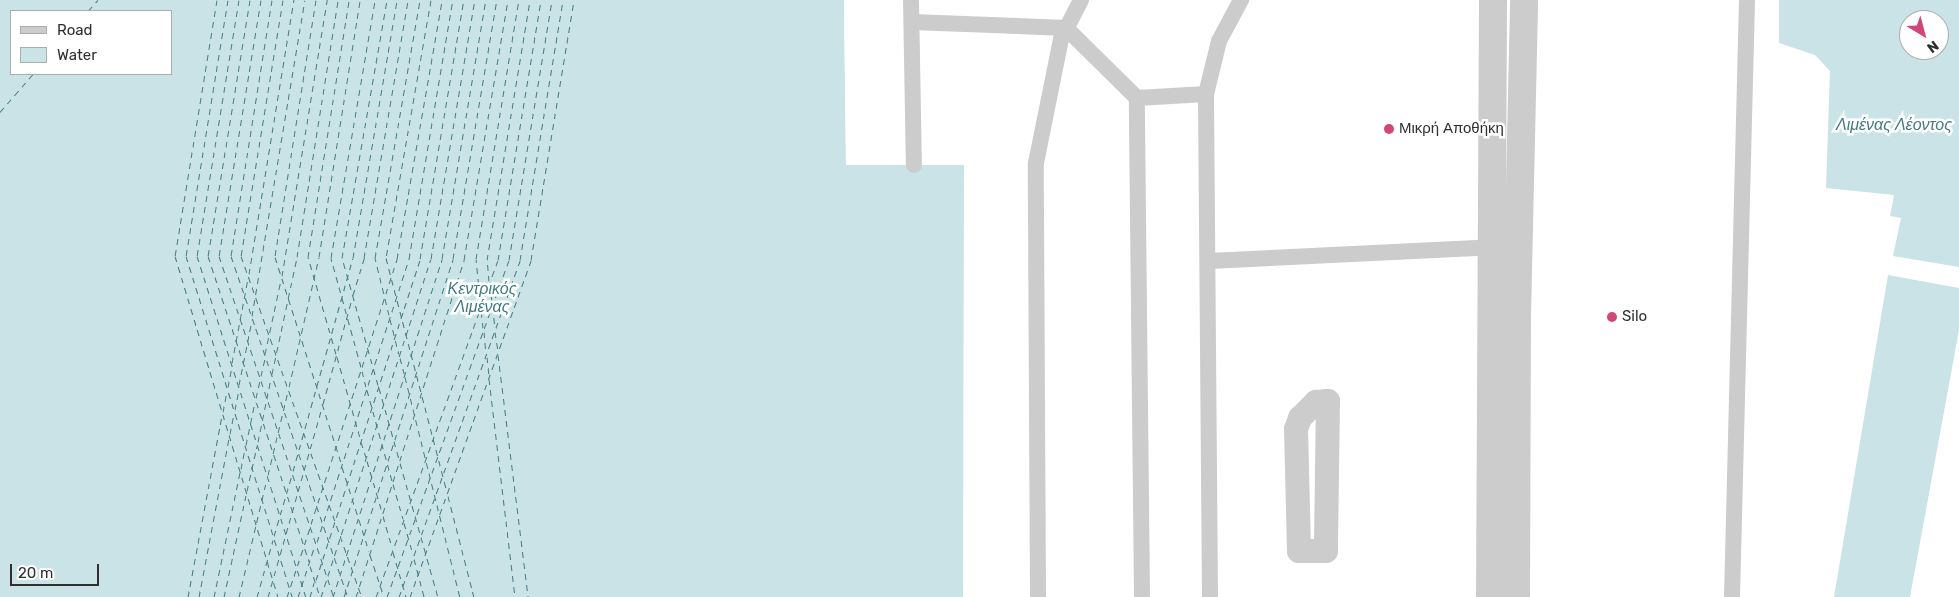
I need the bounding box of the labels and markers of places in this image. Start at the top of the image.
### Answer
place label: Μικρή Αποθήκη [1399,120,1504,138]
marker: Μικρή Αποθήκη [1383,123,1395,135]
place label: Silo [1622,308,1647,326]
marker: Silo [1606,311,1618,323]

